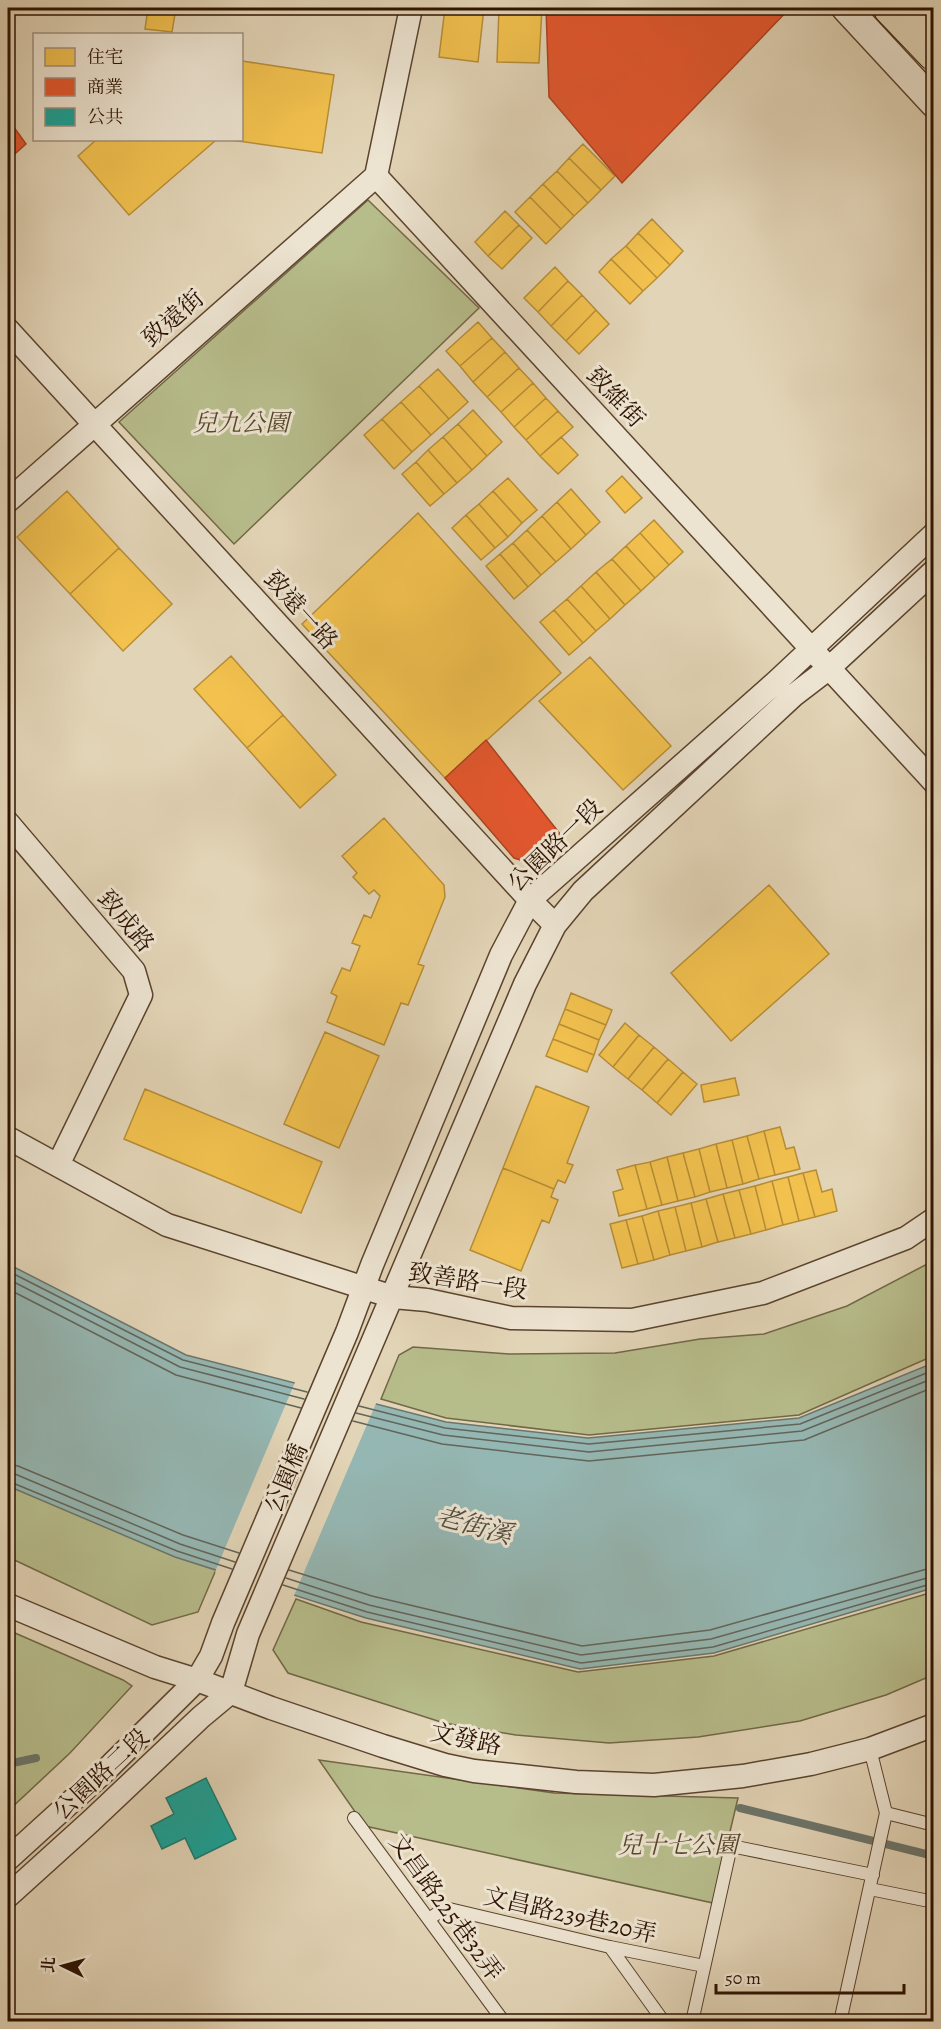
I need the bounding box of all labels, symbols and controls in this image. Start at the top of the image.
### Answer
legend [33,33,243,141]
text: 住宅 [87,45,123,69]
text: 商業 [87,75,123,99]
text: 公共 [87,105,123,129]
street label: 致遠街 [135,282,211,354]
street label: 致維街 [580,360,652,434]
park label: 兒九公園 [193,407,293,439]
street label: 致遠一路 [257,564,345,656]
street label: 公園路一段 [501,792,609,898]
street label: 致成路 [91,883,161,959]
street label: 致善路一段 [406,1256,530,1306]
street label: 公園橋 [257,1439,315,1517]
water label: 老街溪 [432,1498,519,1553]
street label: 文發路 [427,1716,505,1762]
street label: 公園路二段 [46,1721,156,1827]
street label: 文昌路225巷32弄 [382,1827,510,1987]
park label: 兒十七公園 [618,1829,742,1861]
street label: 文昌路239巷20弄 [480,1880,660,1950]
north arrow [33,1936,93,1996]
text: 北 [37,1956,61,1974]
scale bar [716,1957,904,1995]
text: 50 m [725,1966,761,1990]

